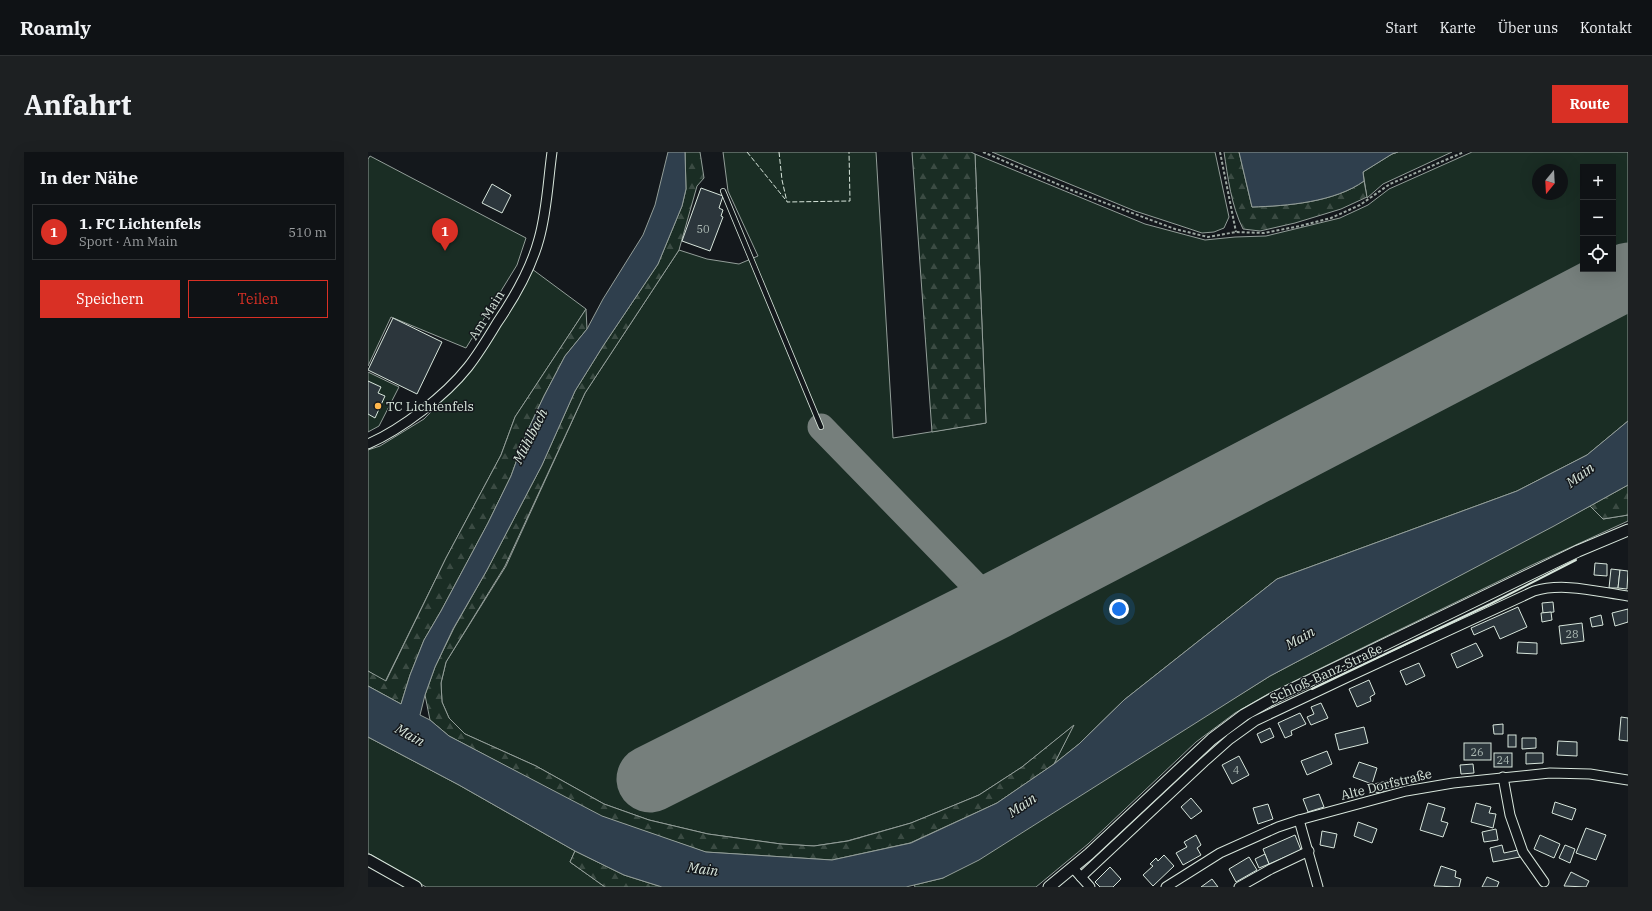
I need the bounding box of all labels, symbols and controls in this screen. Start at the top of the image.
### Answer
text: Roamly [20,16,91,40]
text: Start [1386,19,1418,37]
text: Karte [1440,19,1476,37]
text: Über uns [1498,19,1558,37]
text: Kontakt [1580,19,1632,37]
button: Route [1552,85,1628,123]
text: Anfahrt [24,86,132,123]
north arrow [1532,164,1568,200]
map controls [1580,164,1616,272]
button: + [1580,164,1616,200]
text: In der Nähe [40,167,138,189]
button: − [1580,200,1616,236]
text: 1. FC Lichtenfels [79,214,201,233]
pin: 1 [432,218,458,251]
house number: 50 [696,222,710,236]
text: 1 [50,224,58,241]
text: 510 m [288,224,327,241]
text: Sport · Am Main [79,233,178,250]
button: locate [1580,236,1616,272]
button: Speichern [40,280,180,318]
button: Teilen [188,280,328,318]
street label: Am Main [465,287,508,343]
place label: TC Lichtenfels [386,398,474,415]
marker: TC Lichtenfels [373,401,383,411]
water label: Mühlbach [508,405,552,467]
water label: Main [1561,458,1598,492]
your location [1109,599,1129,619]
water label: Main [1281,622,1318,654]
house number: 28 [1565,627,1579,641]
street label: Schloß-Banz-Straße [1267,640,1385,707]
water label: Main [391,719,428,750]
house number: 26 [1470,745,1484,759]
house number: 24 [1496,753,1510,767]
house number: 4 [1233,763,1240,777]
street label: Alte Dorfstraße [1339,765,1433,804]
water label: Main [1003,789,1040,822]
water label: Main [686,858,720,880]

